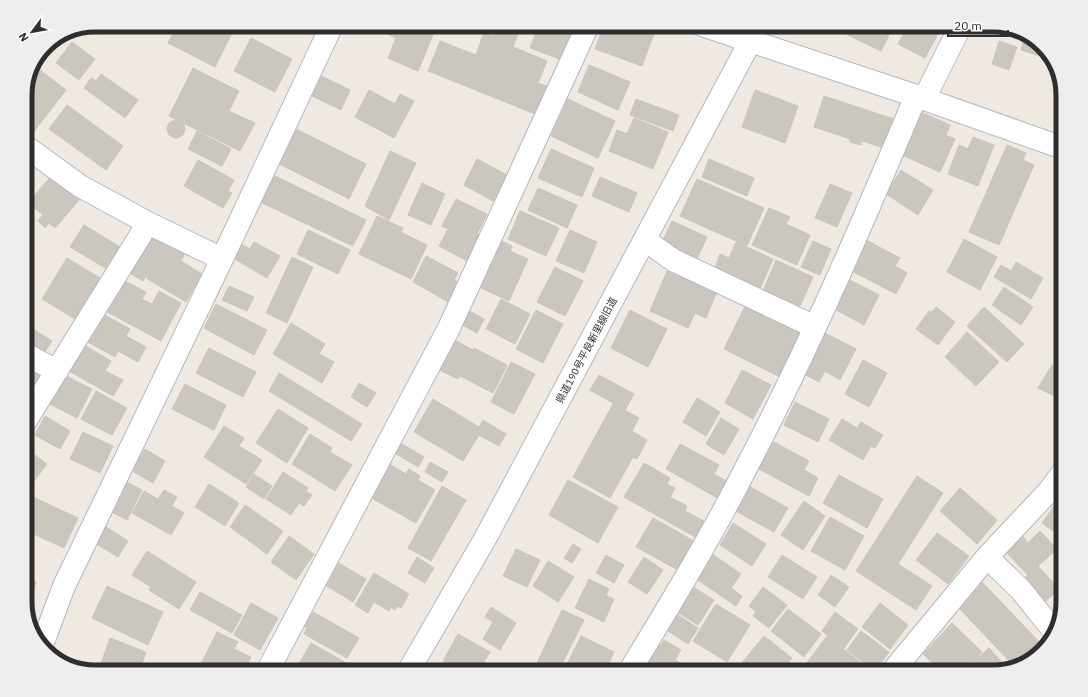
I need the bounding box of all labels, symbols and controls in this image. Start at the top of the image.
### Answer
north arrow [12,12,52,52]
scale bar [948,12,1008,38]
text: 20 m [954,18,982,33]
text: N [15,30,32,44]
street label: 県道190号平良新里線旧道 [553,295,620,405]

